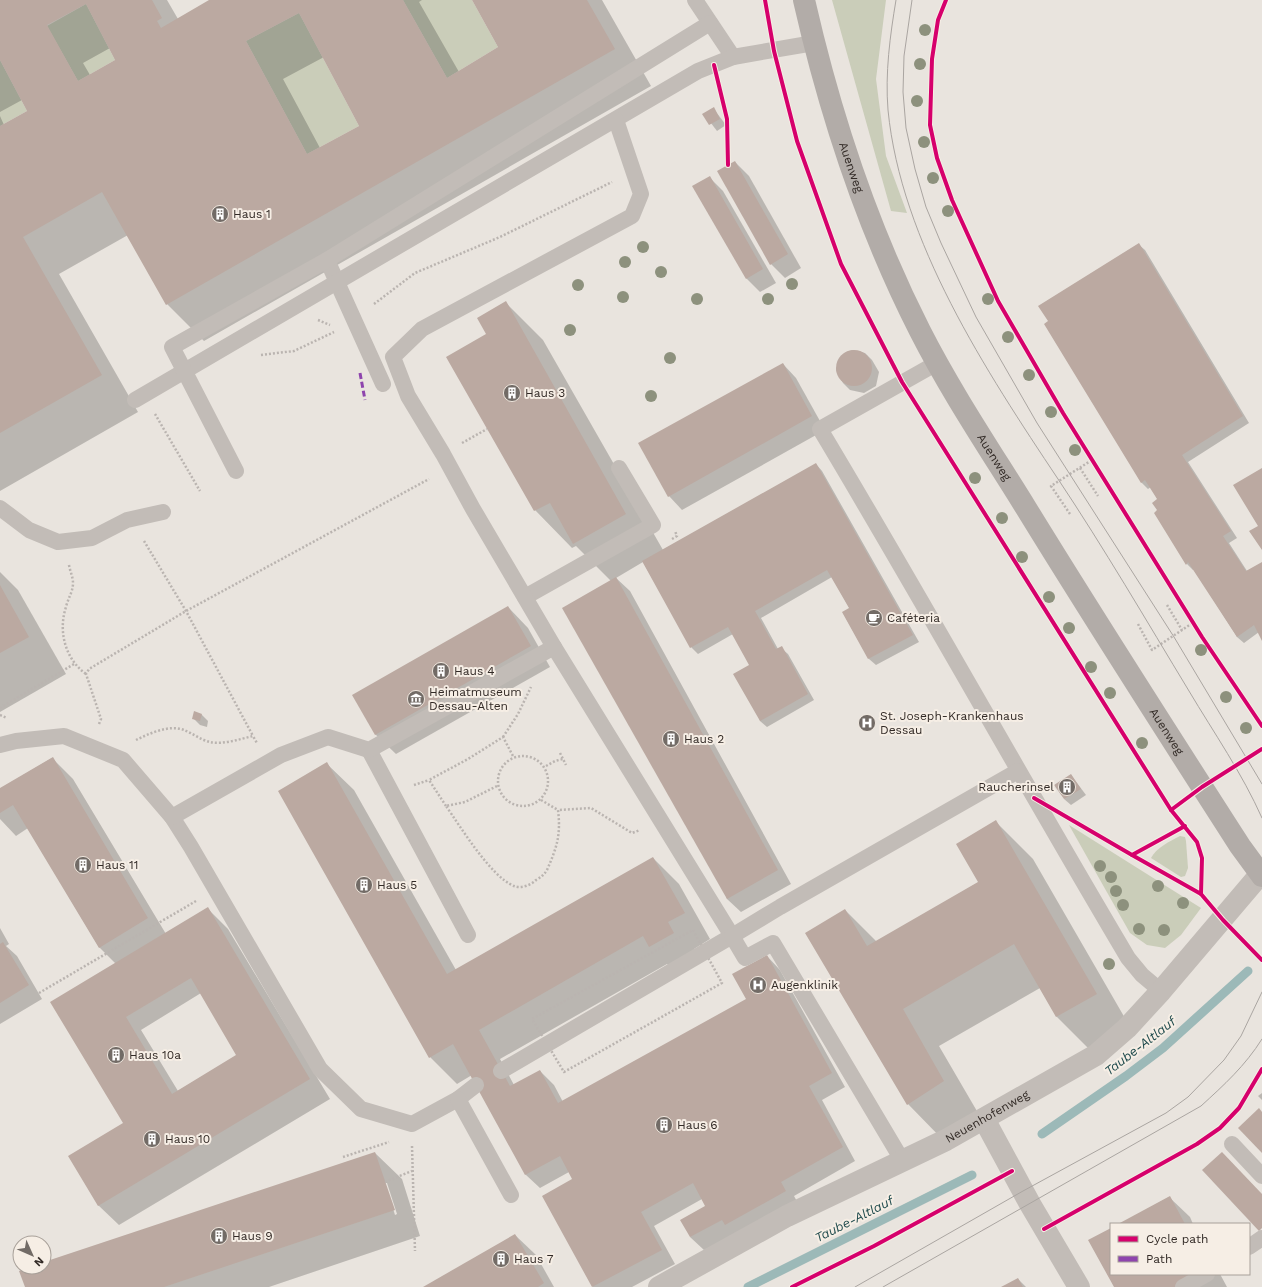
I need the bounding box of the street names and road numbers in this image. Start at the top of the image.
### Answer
street label: Auenweg [836,140,867,195]
street label: Auenweg [974,431,1014,484]
street label: Auenweg [1146,706,1187,758]
street label: Neuenhofenweg [943,1087,1032,1146]

